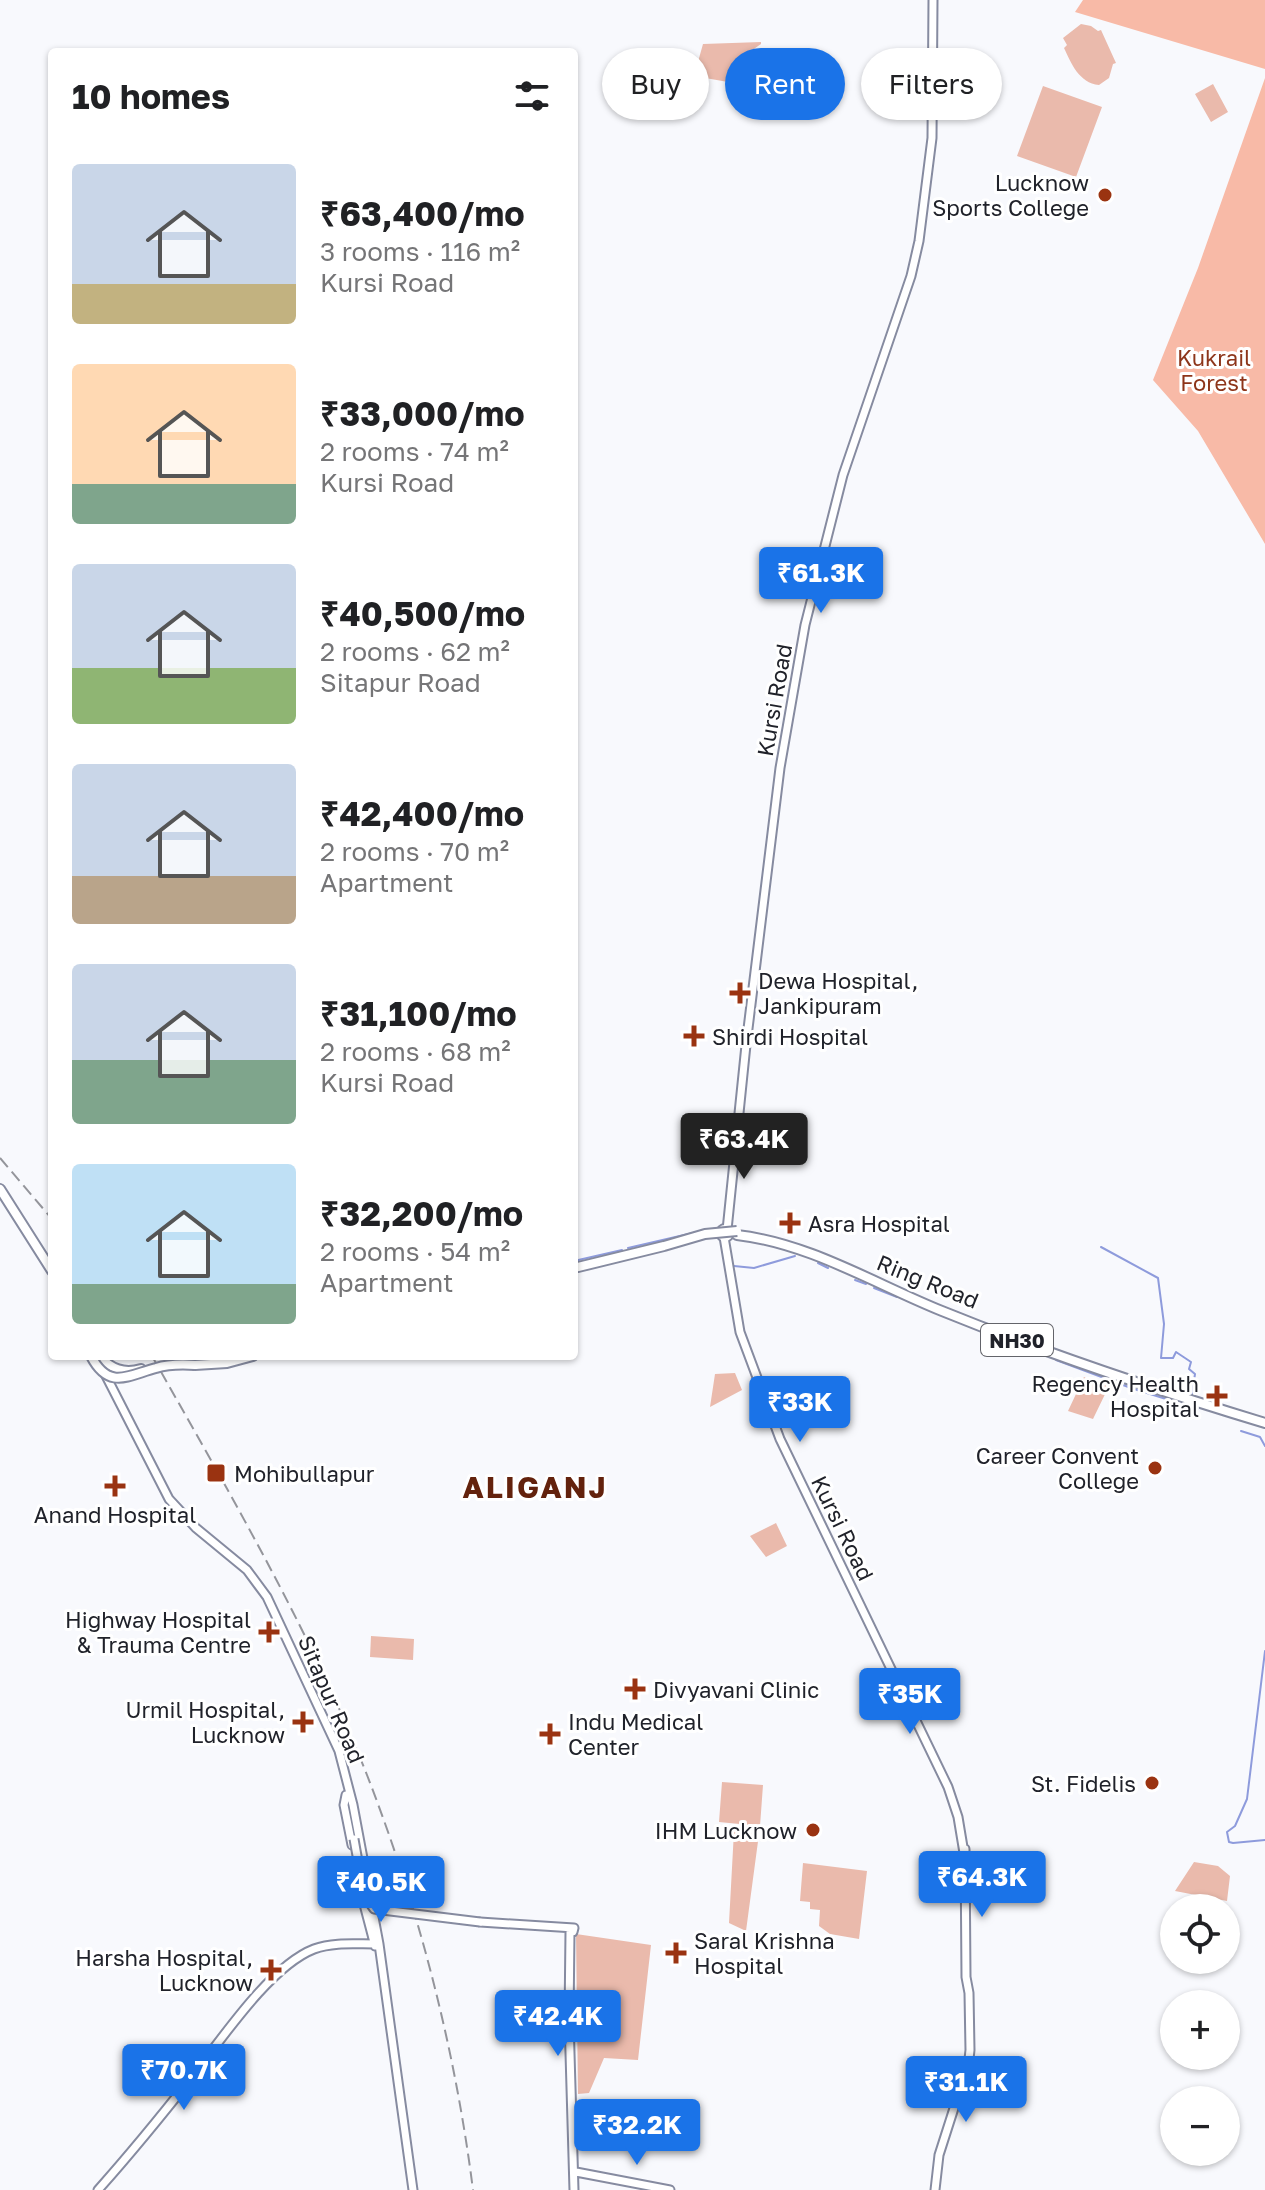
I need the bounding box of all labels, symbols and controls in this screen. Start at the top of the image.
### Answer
chip: Buy [602,48,709,120]
chip: Rent [725,48,845,120]
chip: Filters [861,48,1002,120]
icon: filters [510,74,554,118]
text: 10 homes [72,76,230,116]
place label: Lucknow Sports College [932,169,1089,221]
marker: Lucknow Sports College [1096,186,1114,204]
text: ₹63,400/mo [320,193,525,233]
icon: home [136,196,232,292]
text: 3 rooms · 116 m² [320,236,520,267]
text: Kursi Road [320,267,454,298]
park label: Kukrail Forest [1177,344,1251,396]
text: ₹33,000/mo [320,393,525,433]
icon: home [136,396,232,492]
text: 2 rooms · 74 m² [320,436,509,467]
text: Kursi Road [320,467,454,498]
pin: ₹61.3K [756,547,886,615]
text: ₹61.3K [777,557,865,588]
text: ₹40,500/mo [320,593,525,633]
icon: home [136,596,232,692]
text: 2 rooms · 62 m² [320,636,510,667]
street label: Kursi Road [751,642,797,758]
text: Sitapur Road [320,667,481,698]
text: ₹42,400/mo [320,793,524,833]
icon: home [136,796,232,892]
text: 2 rooms · 70 m² [320,836,509,867]
text: Apartment [320,867,453,898]
place label: Dewa Hospital, Jankipuram [758,967,918,1019]
marker: Dewa Hospital, Jankipuram [729,982,751,1004]
text: ₹31,100/mo [320,993,517,1033]
icon: home [136,996,232,1092]
place label: Shirdi Hospital [712,1023,868,1050]
marker: Shirdi Hospital [683,1025,705,1047]
text: 2 rooms · 68 m² [320,1036,511,1067]
text: Kursi Road [320,1067,454,1098]
pin: ₹63.4K [679,1113,809,1181]
text: ₹63.4K [699,1123,789,1154]
text: ₹32,200/mo [320,1193,523,1233]
icon: home [136,1196,232,1292]
place label: Asra Hospital [808,1210,950,1237]
marker: Asra Hospital [779,1212,801,1234]
text: 2 rooms · 54 m² [320,1236,510,1267]
street label: Ring Road [873,1248,983,1314]
text: Apartment [320,1267,453,1298]
road number: NH30 [981,1324,1053,1356]
place label: Regency Health Hospital [1031,1370,1199,1422]
pin: ₹33K [753,1376,847,1444]
marker: Regency Health Hospital [1206,1385,1228,1407]
text: ₹33K [767,1386,833,1417]
place label: Career Convent College [976,1442,1139,1494]
marker: Career Convent College [1146,1459,1164,1477]
place label: Mohibullapur [234,1460,375,1487]
marker: Mohibullapur [205,1462,227,1484]
district label: ALIGANJ [462,1469,608,1505]
street label: Kursi Road [806,1471,880,1585]
marker: Anand Hospital [104,1475,126,1497]
place label: Anand Hospital [34,1501,196,1528]
place label: Highway Hospital & Trauma Centre [65,1606,251,1658]
marker: Highway Hospital & Trauma Centre [258,1621,280,1643]
street label: Sitapur Road [293,1631,371,1767]
pin: ₹35K [863,1668,957,1736]
place label: Divyavani Clinic [653,1676,819,1703]
marker: Divyavani Clinic [624,1678,646,1700]
text: ₹35K [877,1678,943,1709]
place label: Urmil Hospital, Lucknow [125,1696,285,1748]
place label: Indu Medical Center [568,1708,703,1760]
marker: Urmil Hospital, Lucknow [292,1711,314,1733]
marker: Indu Medical Center [539,1723,561,1745]
place label: St. Fidelis [1031,1770,1136,1797]
marker: St. Fidelis [1143,1774,1161,1792]
place label: IHM Lucknow [655,1817,797,1844]
marker: IHM Lucknow [804,1821,822,1839]
pin: ₹64.3K [917,1851,1047,1919]
pin: ₹40.5K [316,1856,446,1924]
text: ₹64.3K [937,1861,1027,1892]
text: ₹40.5K [335,1866,427,1897]
map controls [1160,1894,1240,2166]
button: locate [1160,1894,1240,1974]
place label: Saral Krishna Hospital [694,1927,835,1979]
marker: Saral Krishna Hospital [665,1942,687,1964]
place label: Harsha Hospital, Lucknow [75,1944,253,1996]
marker: Harsha Hospital, Lucknow [260,1959,282,1981]
pin: ₹42.4K [493,1990,623,2058]
button: + [1160,1990,1240,2070]
text: ₹42.4K [513,2000,603,2031]
pin: ₹70.7K [119,2044,249,2112]
text: ₹70.7K [140,2054,228,2085]
pin: ₹31.1K [901,2056,1031,2124]
text: ₹31.1K [924,2066,1008,2097]
button: − [1160,2086,1240,2166]
pin: ₹32.2K [572,2099,702,2167]
text: ₹32.2K [592,2109,682,2140]

